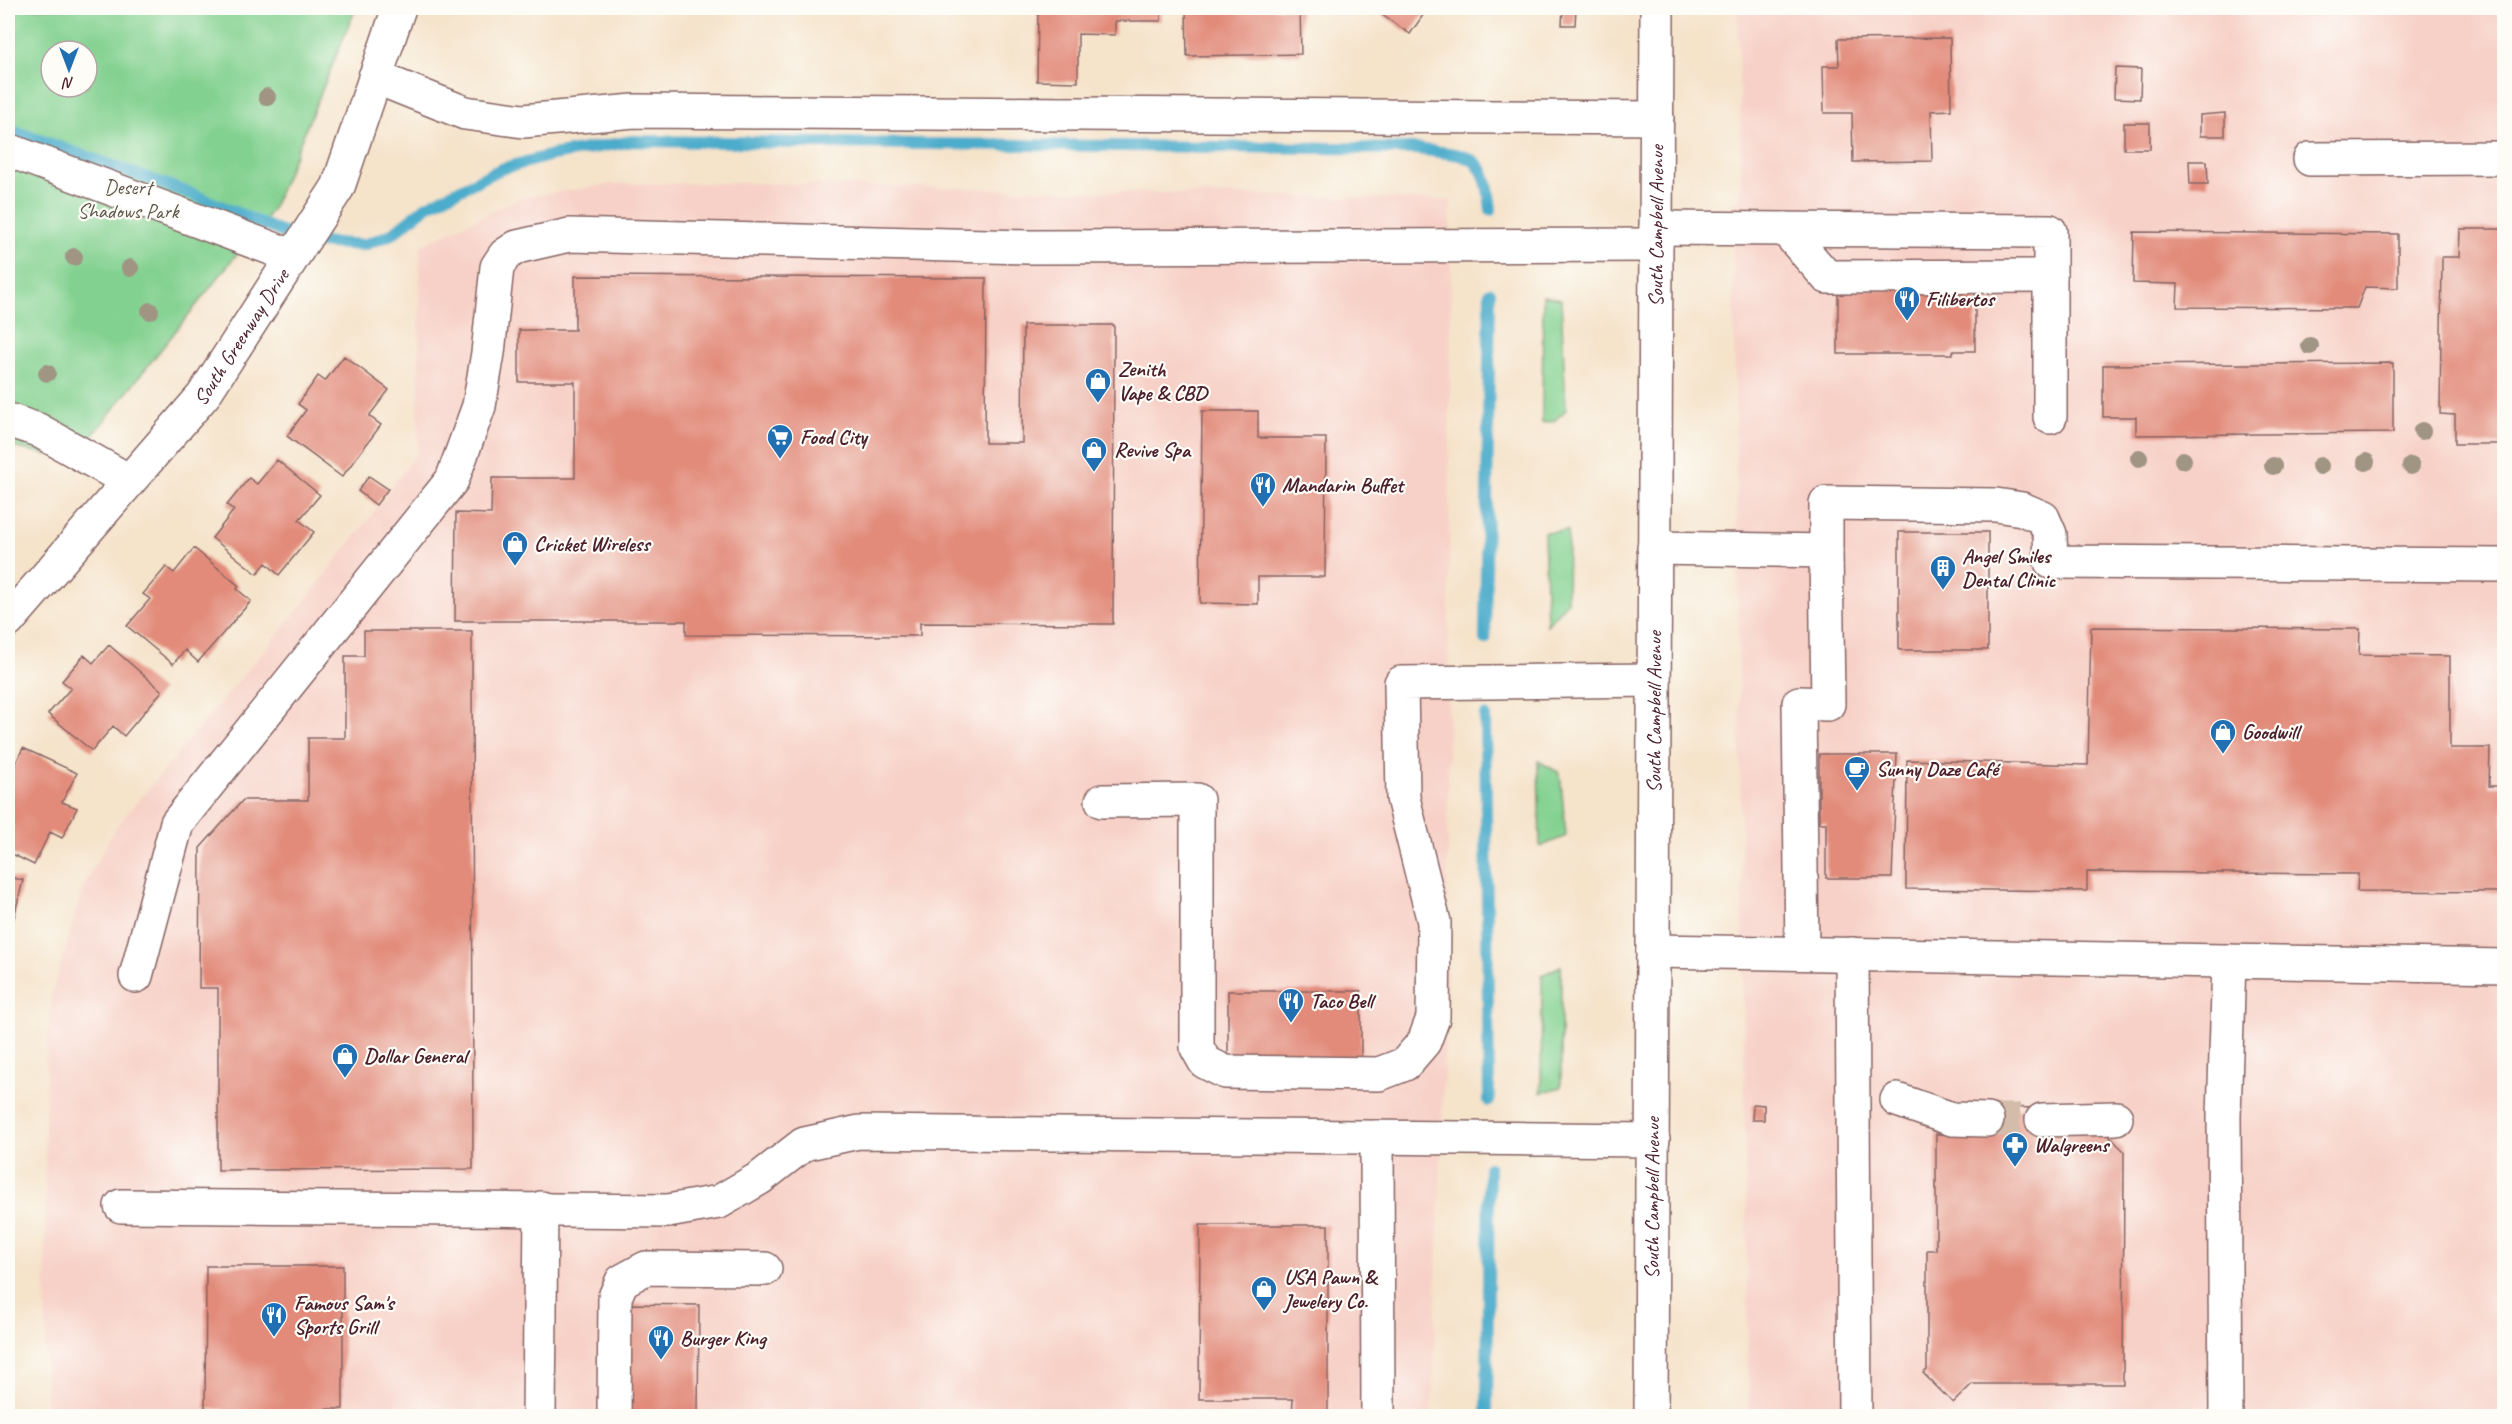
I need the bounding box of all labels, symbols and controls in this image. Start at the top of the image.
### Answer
north arrow [39,39,99,99]
text: N [61,73,74,93]
street label: South Campbell Avenue [1643,143,1669,307]
park label: Desert Shadows Park [77,174,180,224]
street label: South Greenway Drive [188,262,296,411]
restaurant icon: Filibertos [1892,284,1922,322]
place label: Filibertos [1926,286,1996,312]
place label: Zenith Vape & CBD [1118,356,1210,406]
shop icon: Zenith Vape & CBD [1083,366,1113,404]
supermarket icon: Food City [765,422,795,460]
place label: Food City [800,424,869,450]
shop icon: Revive Spa [1079,435,1109,473]
place label: Revive Spa [1114,437,1192,463]
restaurant icon: Mandarin Buffet [1248,470,1278,508]
place label: Mandarin Buffet [1282,472,1406,498]
shop icon: Cricket Wireless [500,529,530,567]
place label: Cricket Wireless [534,531,652,557]
place label: Angel Smiles Dental Clinic [1962,543,2056,593]
building icon: Angel Smiles Dental Clinic [1928,553,1958,591]
street label: South Campbell Avenue [1641,629,1667,793]
shop icon: Goodwill [2208,717,2238,755]
place label: Goodwill [2242,719,2303,745]
cafe icon: Sunny Daze Café [1842,754,1872,792]
place label: Sunny Daze Café [1876,756,2001,782]
restaurant icon: Taco Bell [1276,986,1306,1024]
place label: Taco Bell [1310,988,1377,1014]
shop icon: Dollar General [330,1041,360,1079]
place label: Dollar General [364,1043,471,1069]
street label: South Campbell Avenue [1639,1115,1665,1279]
pharmacy icon: Walgreens [2000,1130,2030,1168]
place label: Walgreens [2034,1132,2111,1158]
place label: USA Pawn & Jewelery Co. [1282,1264,1379,1314]
shop icon: USA Pawn & Jewelery Co. [1249,1274,1279,1312]
place label: Famous Sam's Sports Grill [294,1290,396,1340]
restaurant icon: Famous Sam's Sports Grill [259,1300,289,1338]
restaurant icon: Burger King [646,1323,676,1361]
place label: Burger King [680,1325,768,1351]

